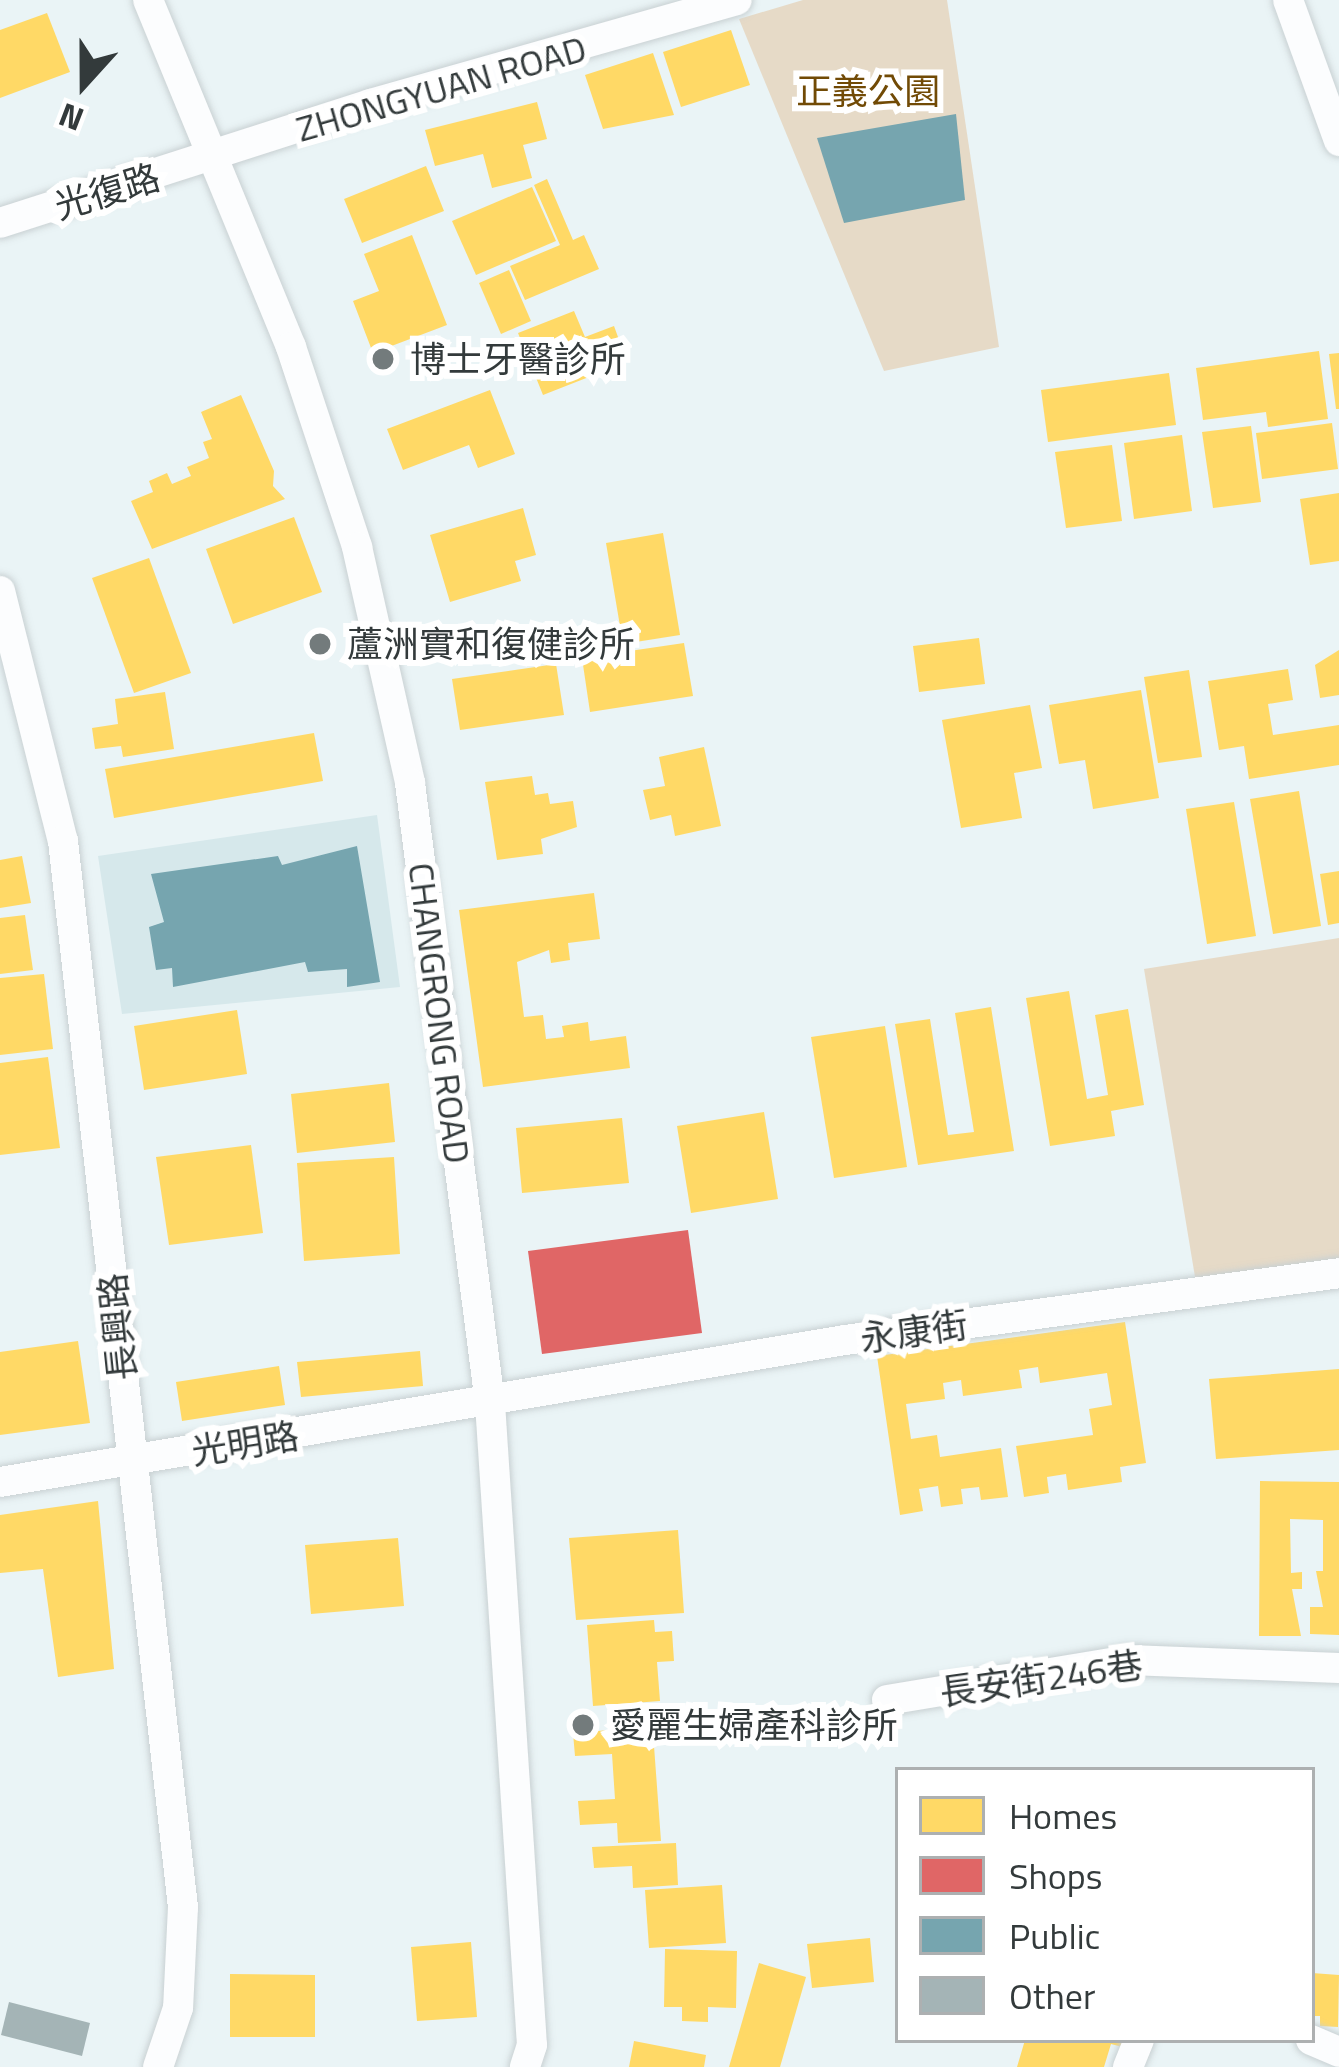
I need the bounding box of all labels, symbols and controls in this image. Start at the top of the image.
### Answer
north arrow [24,24,144,144]
street label: ZHONGYUAN ROAD [291,26,591,150]
park label: 正義公園 [796,69,940,113]
text: N [51,90,91,145]
street label: 光復路 [49,155,165,227]
place label: 博士牙醫診所 [410,337,626,381]
marker: 博士牙醫診所 [367,343,399,375]
place label: 蘆洲實和復健診所 [347,622,635,666]
marker: 蘆洲實和復健診所 [304,628,336,660]
street label: CHANGRONG ROAD [400,860,480,1166]
street label: 長興路 [90,1271,144,1383]
street label: 永康街 [858,1302,970,1360]
street label: 光明路 [188,1413,302,1473]
street label: 長安街246巷 [937,1642,1145,1714]
place label: 愛麗生婦產科診所 [610,1703,898,1747]
marker: 愛麗生婦產科診所 [567,1709,599,1741]
legend [895,1767,1315,2043]
text: Homes [1009,1788,1117,1843]
text: Shops [1009,1848,1103,1903]
text: Public [1009,1908,1100,1963]
text: Other [1009,1968,1095,2023]

